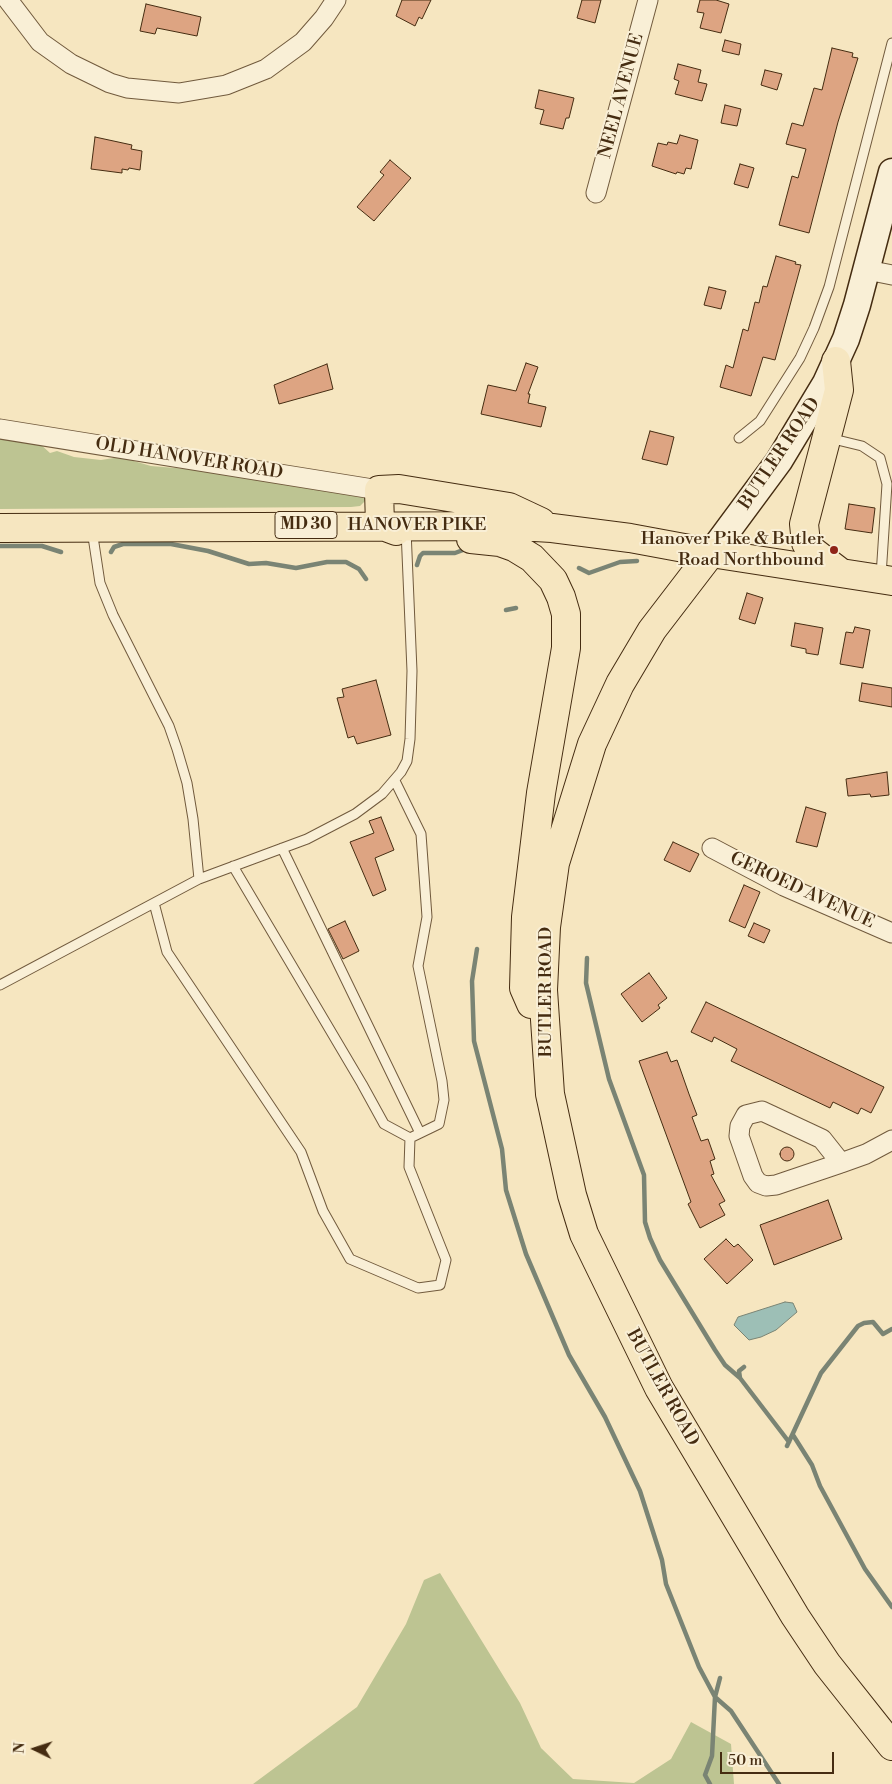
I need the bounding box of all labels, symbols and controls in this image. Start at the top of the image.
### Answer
street label: NEEL AVENUE [595,31,649,161]
street label: BUTLER ROAD [735,394,825,514]
street label: OLD HANOVER ROAD [94,434,284,484]
road number: MD 30 [275,512,337,538]
street label: HANOVER PIKE [348,515,486,537]
place label: Hanover Pike & Butler Road Northbound [641,529,824,572]
marker: Hanover Pike & Butler Road Northbound [828,544,840,556]
street label: GEROED AVENUE [726,848,878,934]
street label: BUTLER ROAD [536,927,558,1057]
street label: BUTLER ROAD [621,1326,703,1450]
north arrow [10,1724,60,1774]
text: N [11,1742,29,1754]
scale bar [722,1742,836,1774]
text: 50 m [728,1751,762,1770]

